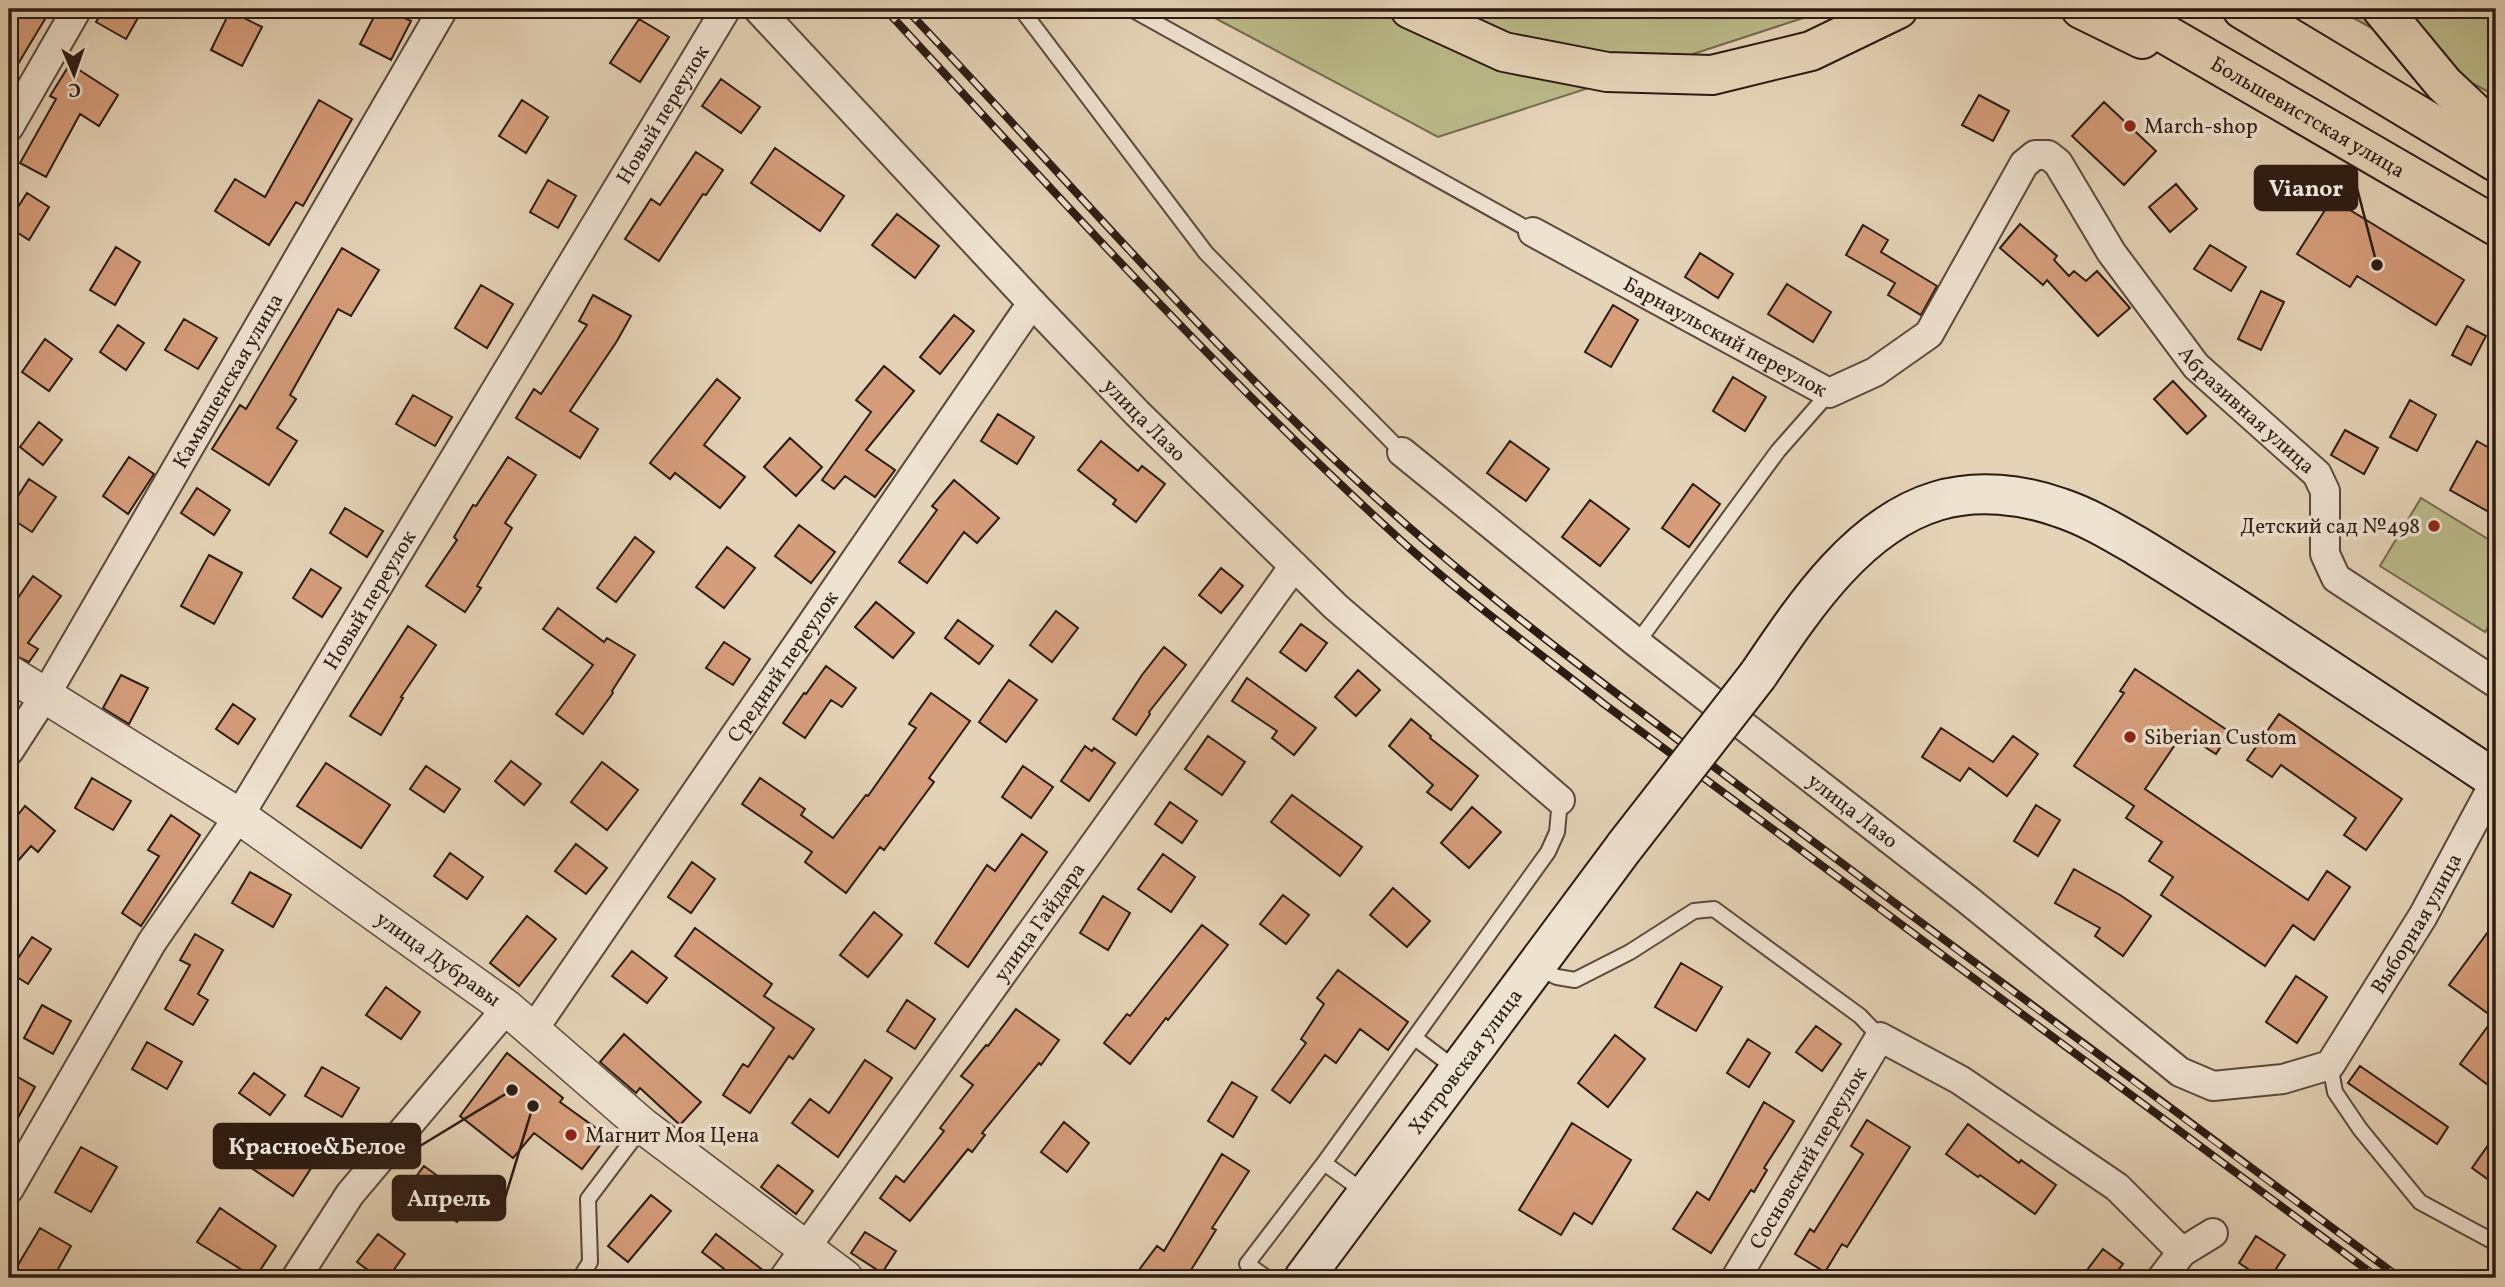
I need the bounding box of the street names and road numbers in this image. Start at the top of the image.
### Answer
street label: Новый переулок [610,40,717,190]
street label: Большевистская улица [2204,50,2410,186]
street label: Барнаульский переулок [1617,271,1832,405]
street label: Камышенская улица [167,288,291,475]
street label: Абразивная улица [2170,341,2321,482]
street label: улица Лазо [1095,372,1192,469]
street label: Новый переулок [317,525,424,676]
street label: Средний переулок [721,585,846,749]
street label: улица Лазо [1800,767,1903,856]
street label: Выборная улица [2365,849,2470,1000]
street label: улица Гайдара [988,857,1093,988]
street label: улица Дубравы [369,905,506,1015]
street label: Хитровская улица [1402,983,1530,1141]
street label: Сосновский переулок [1743,1062,1875,1255]

